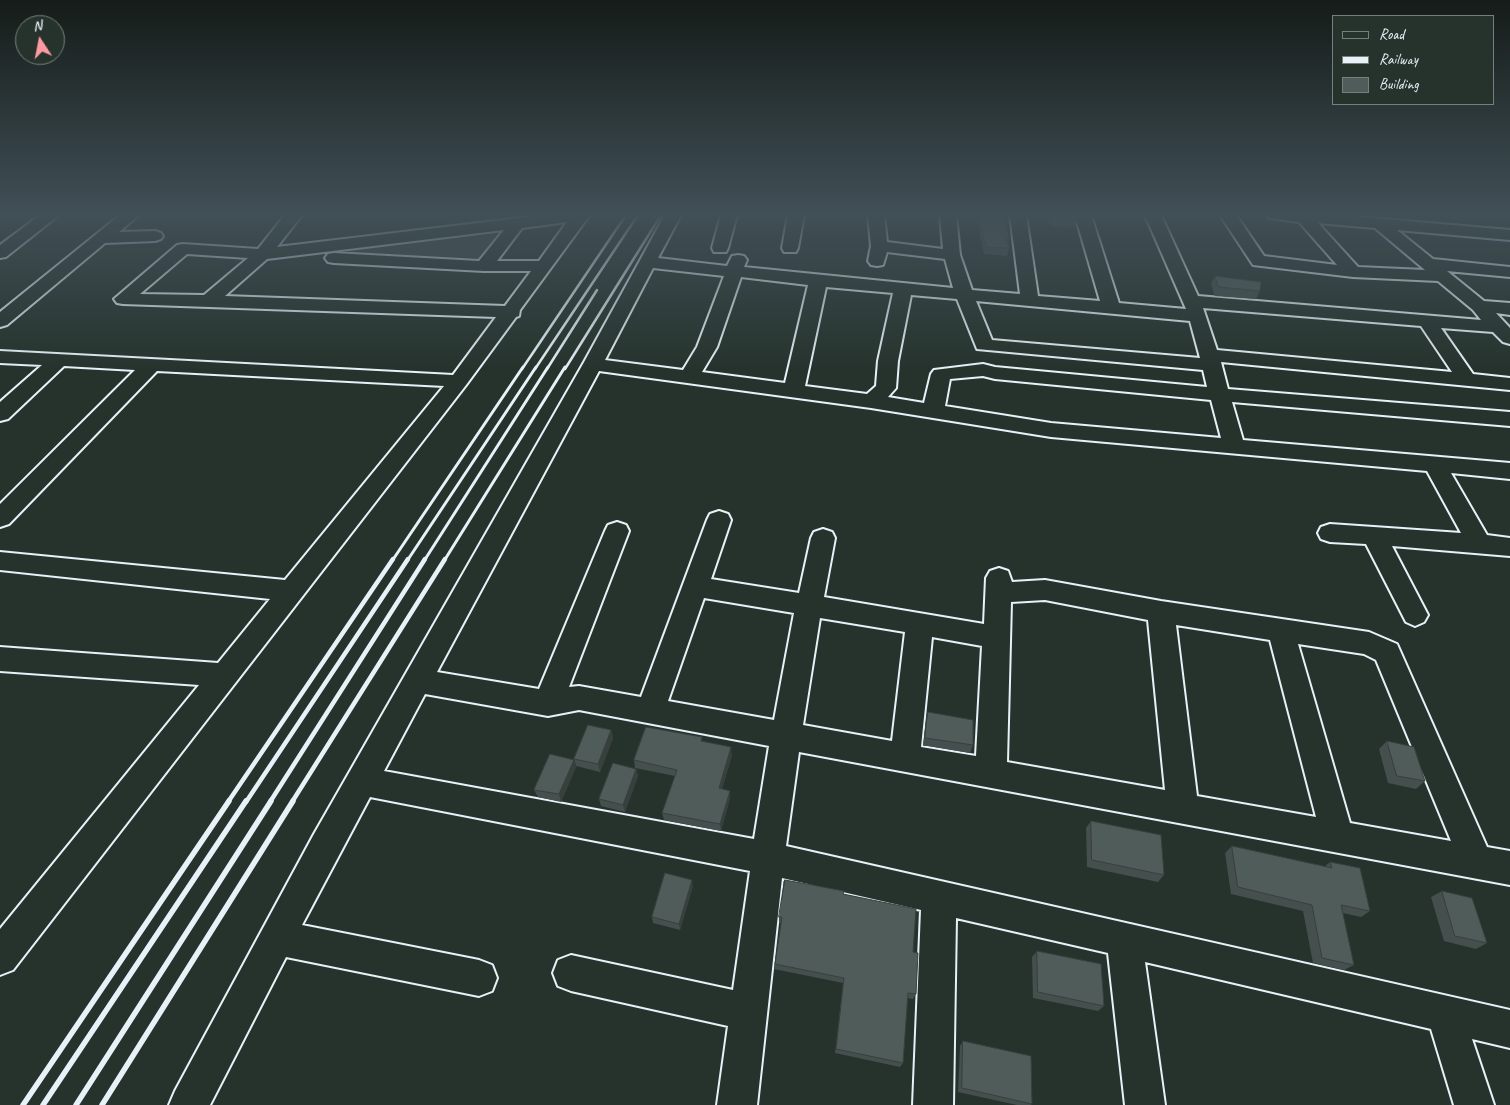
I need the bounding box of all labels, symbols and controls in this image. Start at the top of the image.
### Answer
north arrow [15,15,65,65]
legend [1332,15,1495,105]
text: N [31,17,43,35]
text: Road [1379,25,1404,44]
text: Railway [1379,50,1418,69]
text: Building [1379,75,1418,94]

